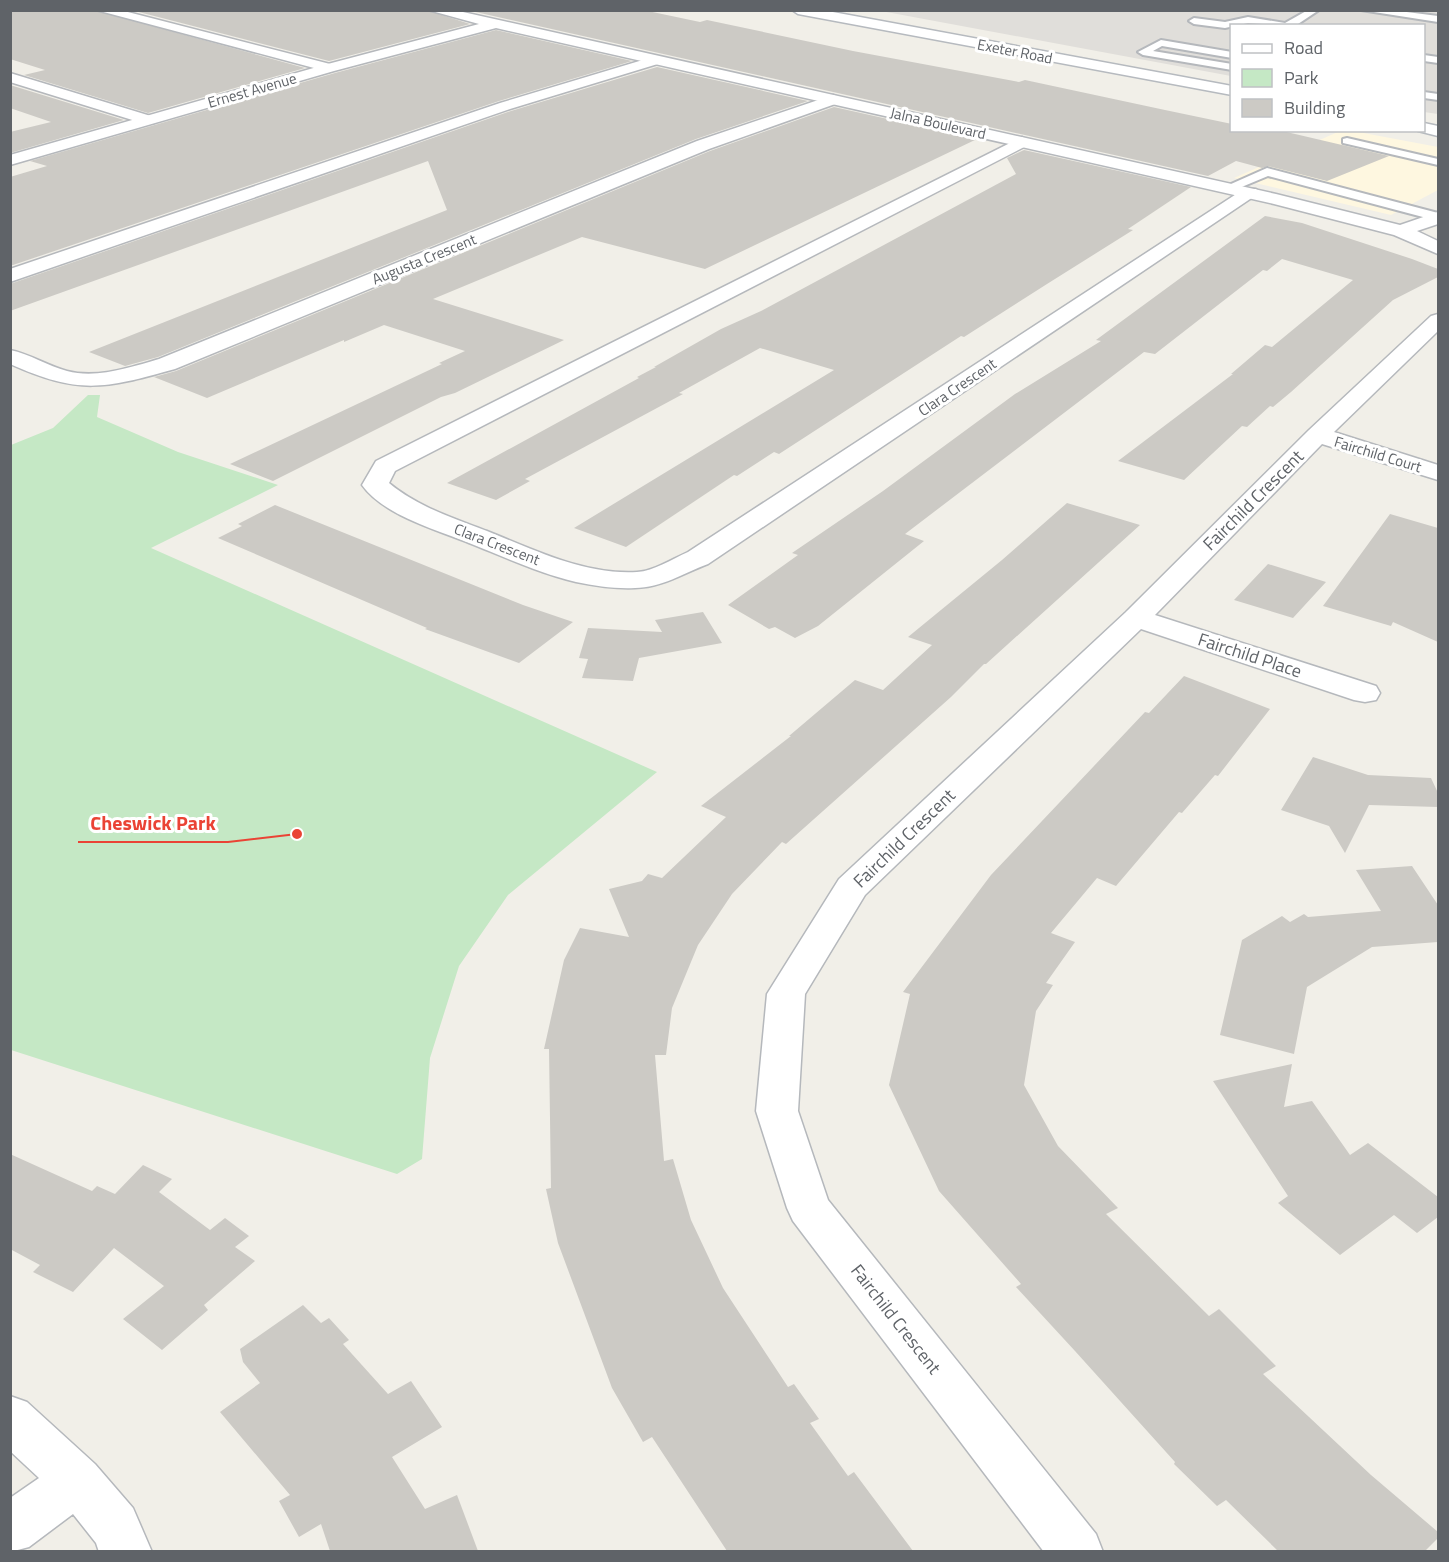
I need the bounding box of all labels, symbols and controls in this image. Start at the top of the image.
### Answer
legend [1230,24,1425,132]
street label: Exeter Road [975,32,1055,70]
text: Road [1284,34,1323,61]
text: Park [1284,64,1319,91]
street label: Ernest Avenue [205,66,299,114]
text: Building [1284,94,1345,121]
street label: Jalna Boulevard [888,101,988,145]
street label: Augusta Crescent [368,227,480,290]
street label: Clara Crescent [913,352,1001,422]
street label: Fairchild Court [1332,430,1425,478]
street label: Fairchild Crescent [1196,443,1310,557]
street label: Clara Crescent [451,517,544,571]
street label: Fairchild Place [1195,626,1305,684]
street label: Fairchild Crescent [847,782,962,894]
callout: Cheswick Park [78,804,228,842]
text: Cheswick Park [90,807,216,838]
street label: Fairchild Crescent [844,1258,948,1380]

